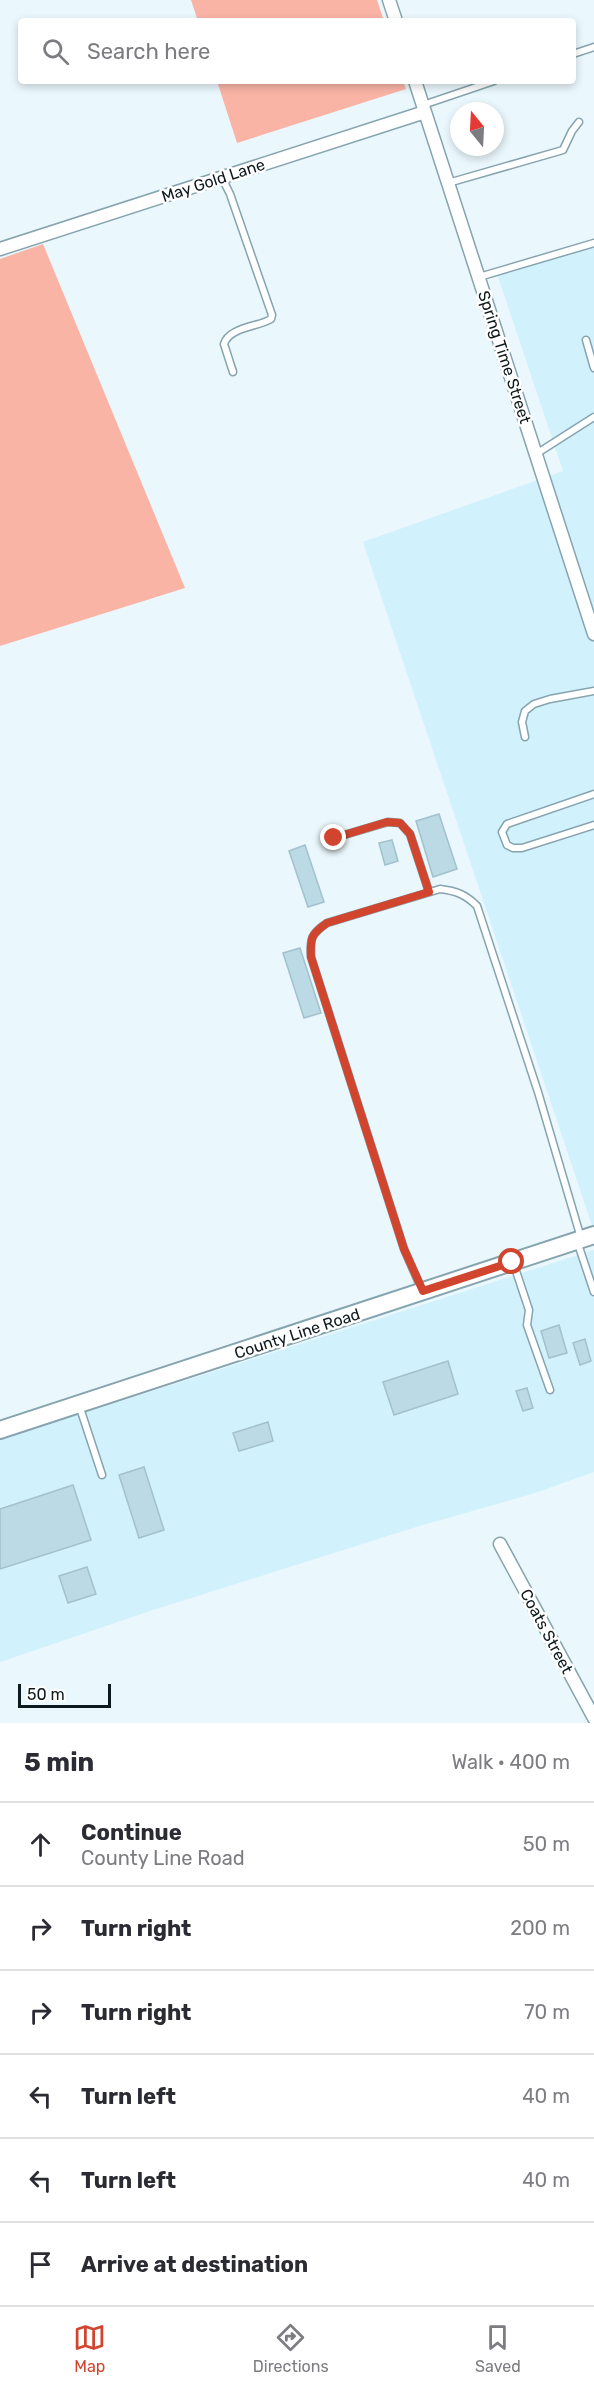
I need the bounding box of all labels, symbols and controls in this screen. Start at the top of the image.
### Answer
search box [18,18,576,84]
icon: search [39,35,72,68]
text: Search here [87,38,210,65]
north arrow [450,102,504,156]
street label: May Gold Lane [159,155,267,206]
street label: Spring Time Street [474,288,535,426]
route end [320,824,346,850]
route start [498,1248,524,1274]
street label: County Line Road [232,1304,362,1363]
street label: Coats Street [516,1586,577,1677]
scale bar [18,1681,111,1708]
text: 50 m [27,1685,65,1704]
text: 5 min [24,1747,94,1778]
text: Walk · 400 m [451,1750,570,1774]
text: Continue [81,1819,182,1846]
icon: ahead [24,1828,57,1861]
text: 50 m [523,1832,570,1856]
text: County Line Road [81,1846,245,1870]
icon: right [24,1912,57,1945]
text: Turn right [81,1915,191,1942]
text: 200 m [510,1916,570,1940]
icon: right [24,1996,57,2029]
text: Turn right [81,1999,191,2026]
text: 70 m [524,2000,570,2024]
icon: left [24,2080,57,2113]
text: Turn left [81,2083,176,2110]
text: 40 m [522,2084,570,2108]
icon: left [24,2164,57,2197]
text: Turn left [81,2167,176,2194]
text: 40 m [522,2168,570,2192]
icon: arrive [24,2248,57,2281]
text: Arrive at destination [81,2251,308,2278]
tab: Map [73,2321,106,2376]
tab: Directions [253,2321,329,2376]
tab: Saved [475,2321,521,2376]

